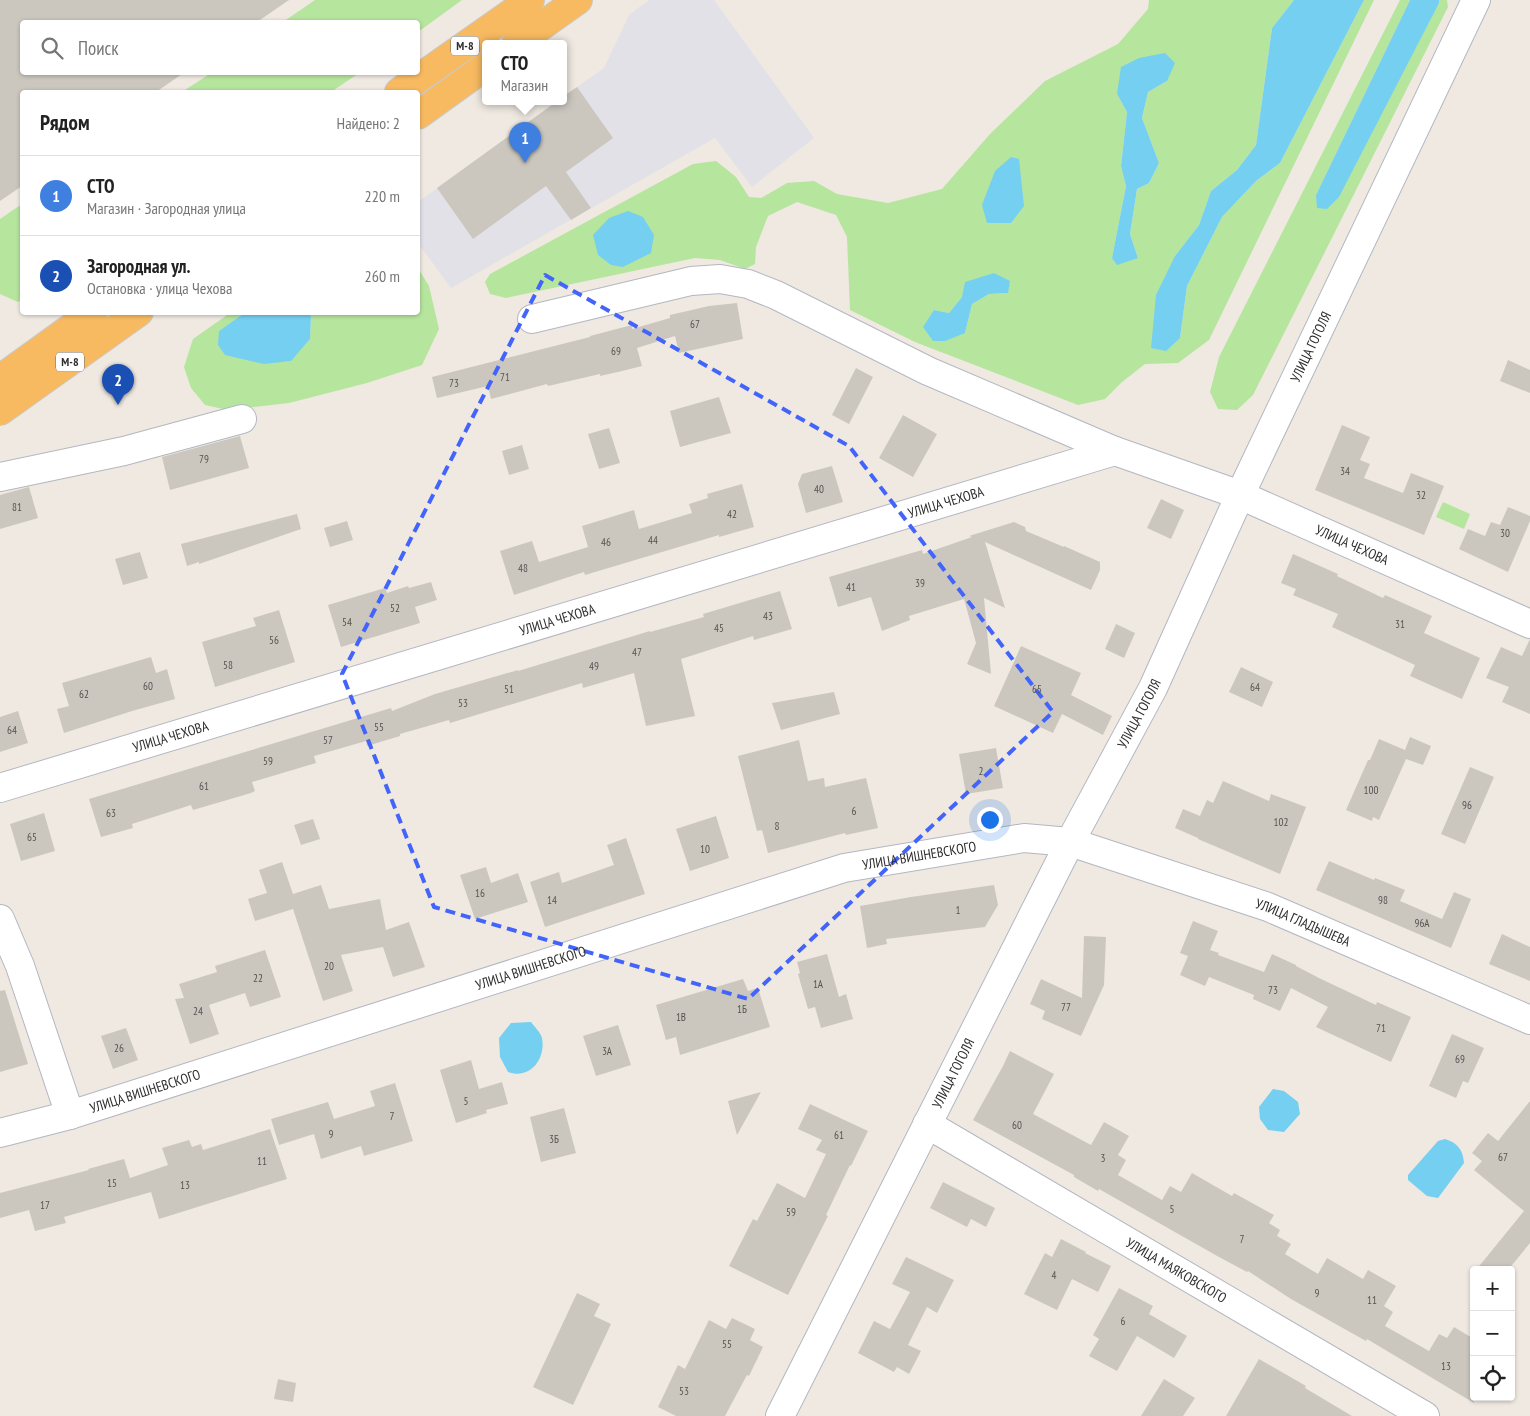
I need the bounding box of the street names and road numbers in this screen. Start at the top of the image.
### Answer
road number: М-8 [451,36,479,56]
street label: УЛИЦА ГОГОЛЯ [1286,309,1335,385]
road number: М-8 [56,352,84,372]
street label: УЛИЦА ЧЕХОВА [906,482,986,522]
street label: УЛИЦА ЧЕХОВА [1313,521,1392,569]
street label: УЛИЦА ЧЕХОВА [517,600,597,640]
street label: УЛИЦА ГОГОЛЯ [1113,676,1165,751]
street label: УЛИЦА ЧЕХОВА [130,716,211,756]
street label: УЛИЦА ВИШНЕВСКОГО [861,837,978,874]
street label: УЛИЦА ГЛАДЫШЕВА [1253,895,1354,951]
street label: УЛИЦА ВИШНЕВСКОГО [473,942,589,994]
street label: УЛИЦА ГОГОЛЯ [928,1035,978,1111]
street label: УЛИЦА ВИШНЕВСКОГО [87,1065,203,1117]
street label: УЛИЦА МАЯКОВСКОГО [1123,1234,1230,1307]

